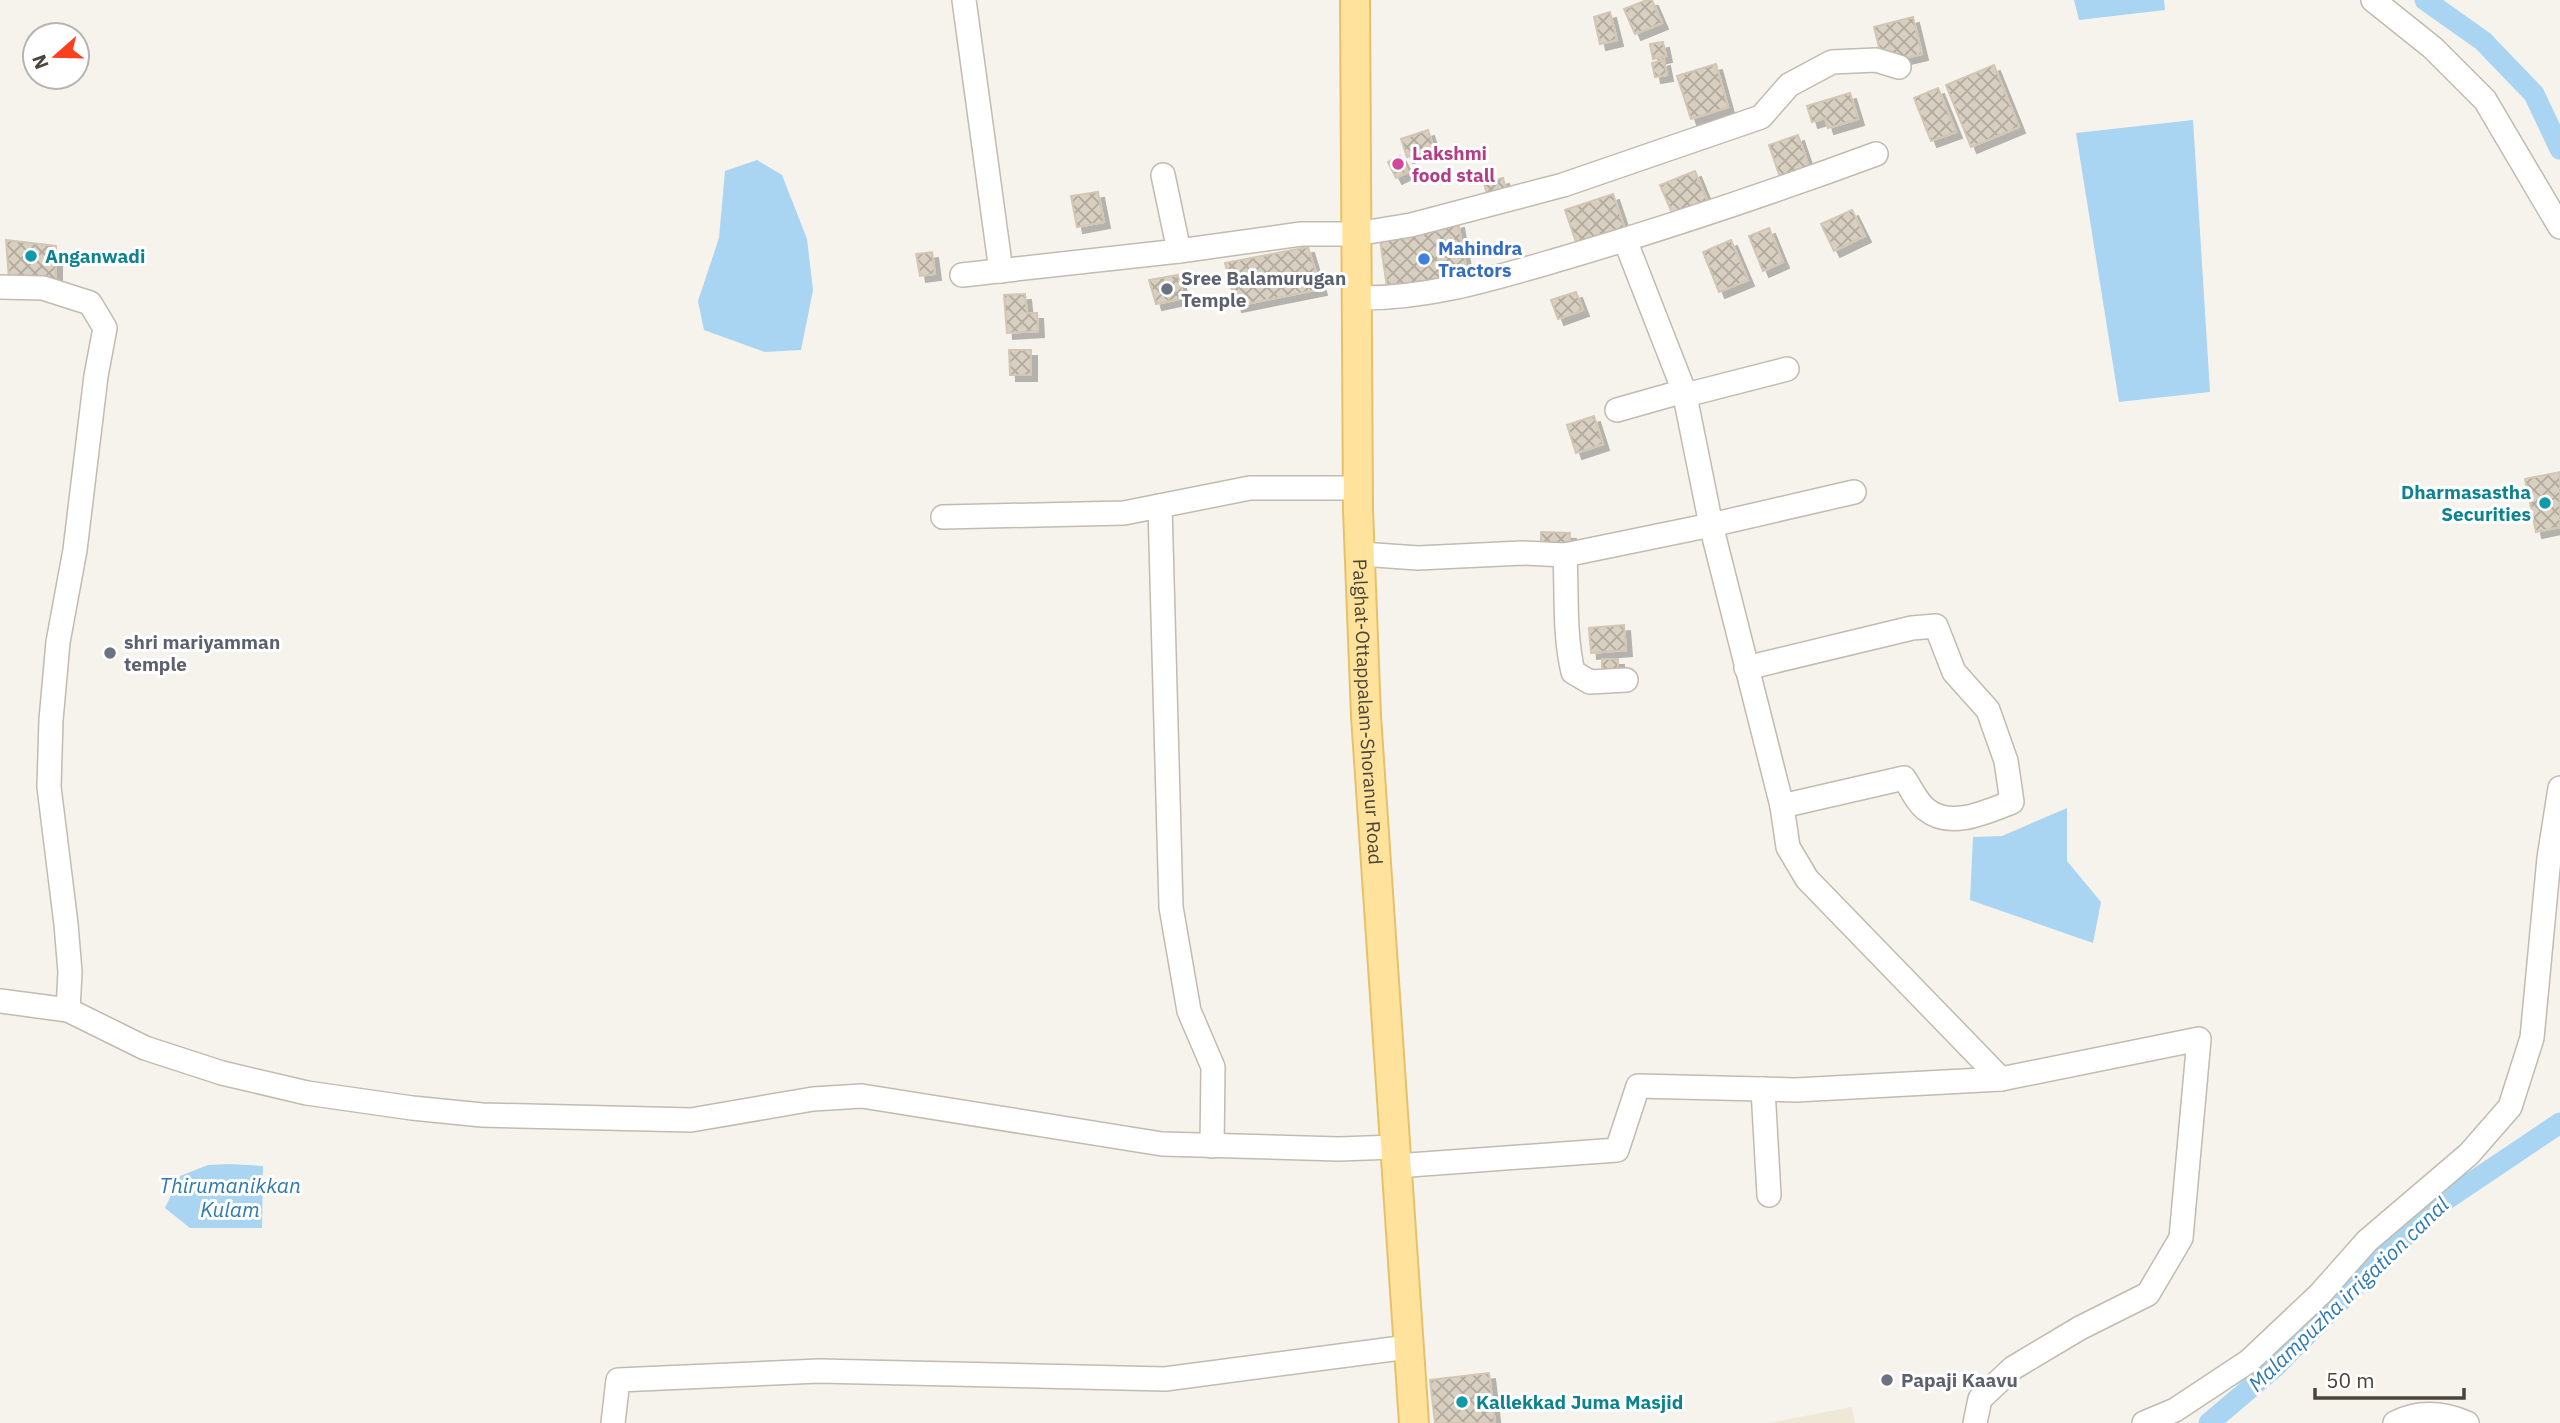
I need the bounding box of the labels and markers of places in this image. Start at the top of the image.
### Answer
place label: Lakshmi food stall [1412,141,1495,187]
marker: Lakshmi food stall [1390,156,1406,172]
place label: Mahindra Tractors [1438,236,1522,282]
place label: Anganwadi [45,244,145,268]
marker: Anganwadi [23,248,39,264]
marker: Mahindra Tractors [1416,251,1432,267]
place label: Sree Balamurugan Temple [1181,266,1346,312]
marker: Sree Balamurugan Temple [1159,281,1175,297]
place label: Dharmasastha Securities [2401,480,2531,526]
marker: Dharmasastha Securities [2537,495,2553,511]
place label: shri mariyamman temple [124,630,280,676]
marker: shri mariyamman temple [102,645,118,661]
place label: Papaji Kaavu [1901,1368,2018,1392]
marker: Papaji Kaavu [1879,1372,1895,1388]
place label: Kallekkad Juma Masjid [1476,1390,1683,1414]
marker: Kallekkad Juma Masjid [1454,1394,1470,1410]

